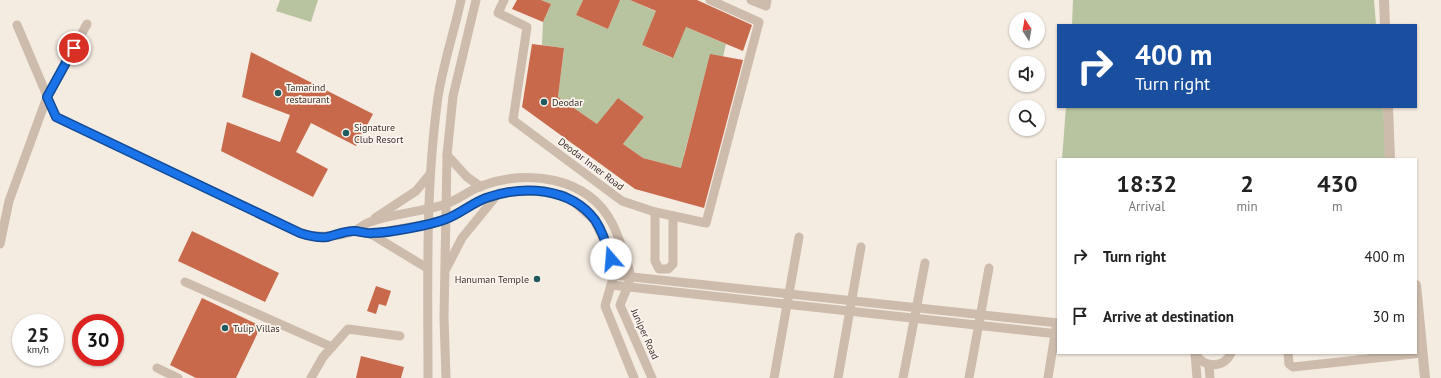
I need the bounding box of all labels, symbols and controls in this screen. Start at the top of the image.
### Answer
north arrow [1009,12,1045,48]
map controls [1009,12,1045,136]
pin [57,31,91,65]
text: 400 m [1135,36,1212,73]
icon: arrive [63,37,85,59]
icon: right [1069,40,1121,92]
button: sound [1009,56,1045,92]
text: Turn right [1135,72,1210,95]
place label: Tamarind restaurant [286,81,330,106]
marker: Tamarind restaurant [273,88,283,98]
place label: Deodar [552,96,583,109]
marker: Deodar [539,97,549,107]
button: search [1009,100,1045,136]
place label: Signature Club Resort [354,121,404,146]
marker: Signature Club Resort [341,128,351,138]
street label: Deodar Inner Road [555,135,627,193]
text: 18:32 [1116,168,1177,199]
text: 2 [1240,168,1254,199]
text: 430 [1317,168,1358,199]
text: Arrival [1129,198,1165,215]
text: min [1236,198,1258,215]
text: m [1332,198,1343,215]
position arrow [590,238,632,280]
icon: right [1069,245,1091,267]
text: Turn right [1103,247,1166,266]
text: 400 m [1364,247,1405,266]
place label: Hanuman Temple [455,273,529,286]
marker: Hanuman Temple [532,274,542,284]
icon: arrive [1069,305,1091,327]
street label: Juniper Road [628,306,662,361]
text: Arrive at destination [1103,307,1234,326]
text: 30 m [1372,307,1405,326]
speed limit sign: 30 [72,314,124,366]
text: 25 [27,322,49,348]
place label: Tulip Villas [233,322,280,335]
marker: Tulip Villas [220,323,230,333]
text: km/h [27,343,49,356]

